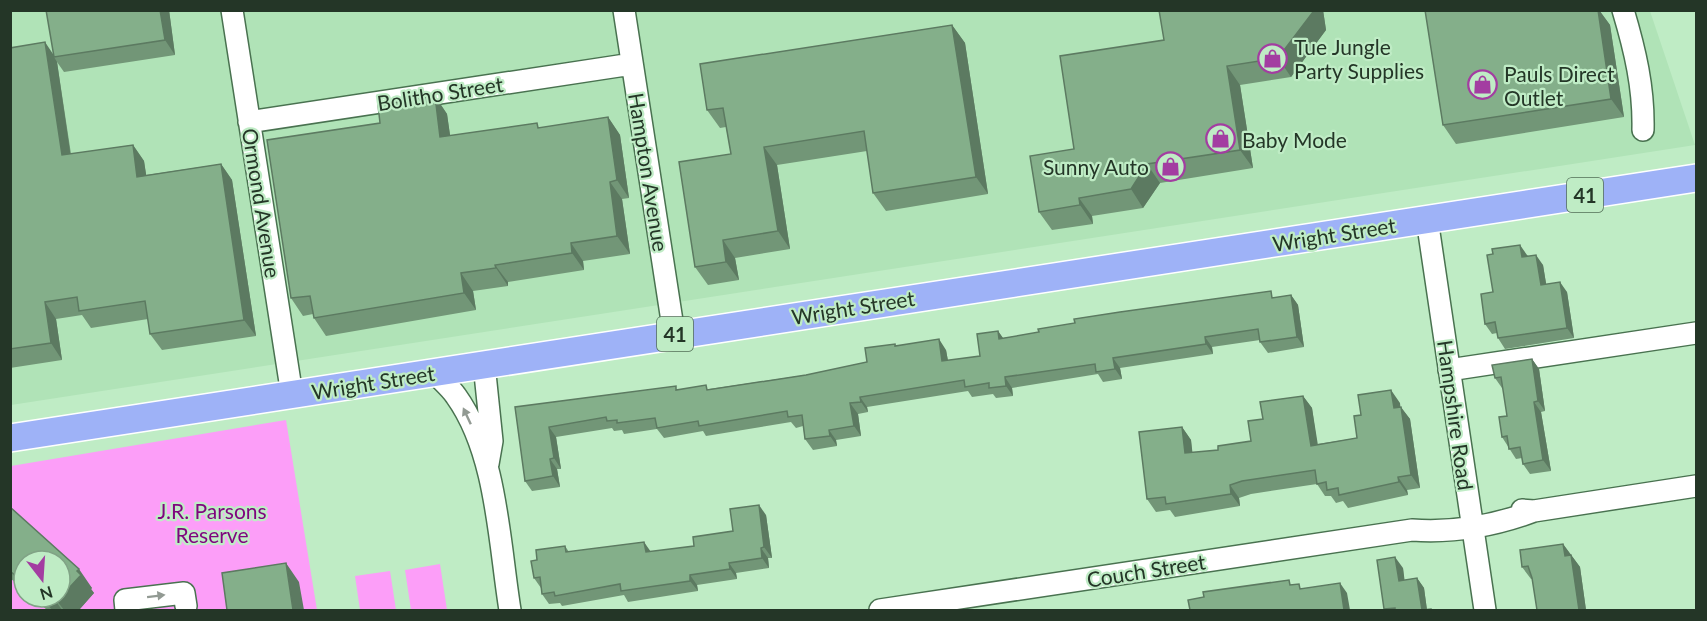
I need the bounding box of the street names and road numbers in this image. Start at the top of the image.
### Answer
street label: Bolitho Street [375,71,505,115]
street label: Hampton Avenue [624,91,674,253]
street label: Ormond Avenue [238,126,286,280]
road number: 41 [1567,178,1603,212]
street label: Wright Street [1271,212,1398,256]
street label: Wright Street [790,285,917,329]
road number: 41 [657,317,693,351]
street label: Hampshire Road [1433,338,1479,492]
street label: Wright Street [310,360,437,404]
street label: Couch Street [1085,548,1208,592]

